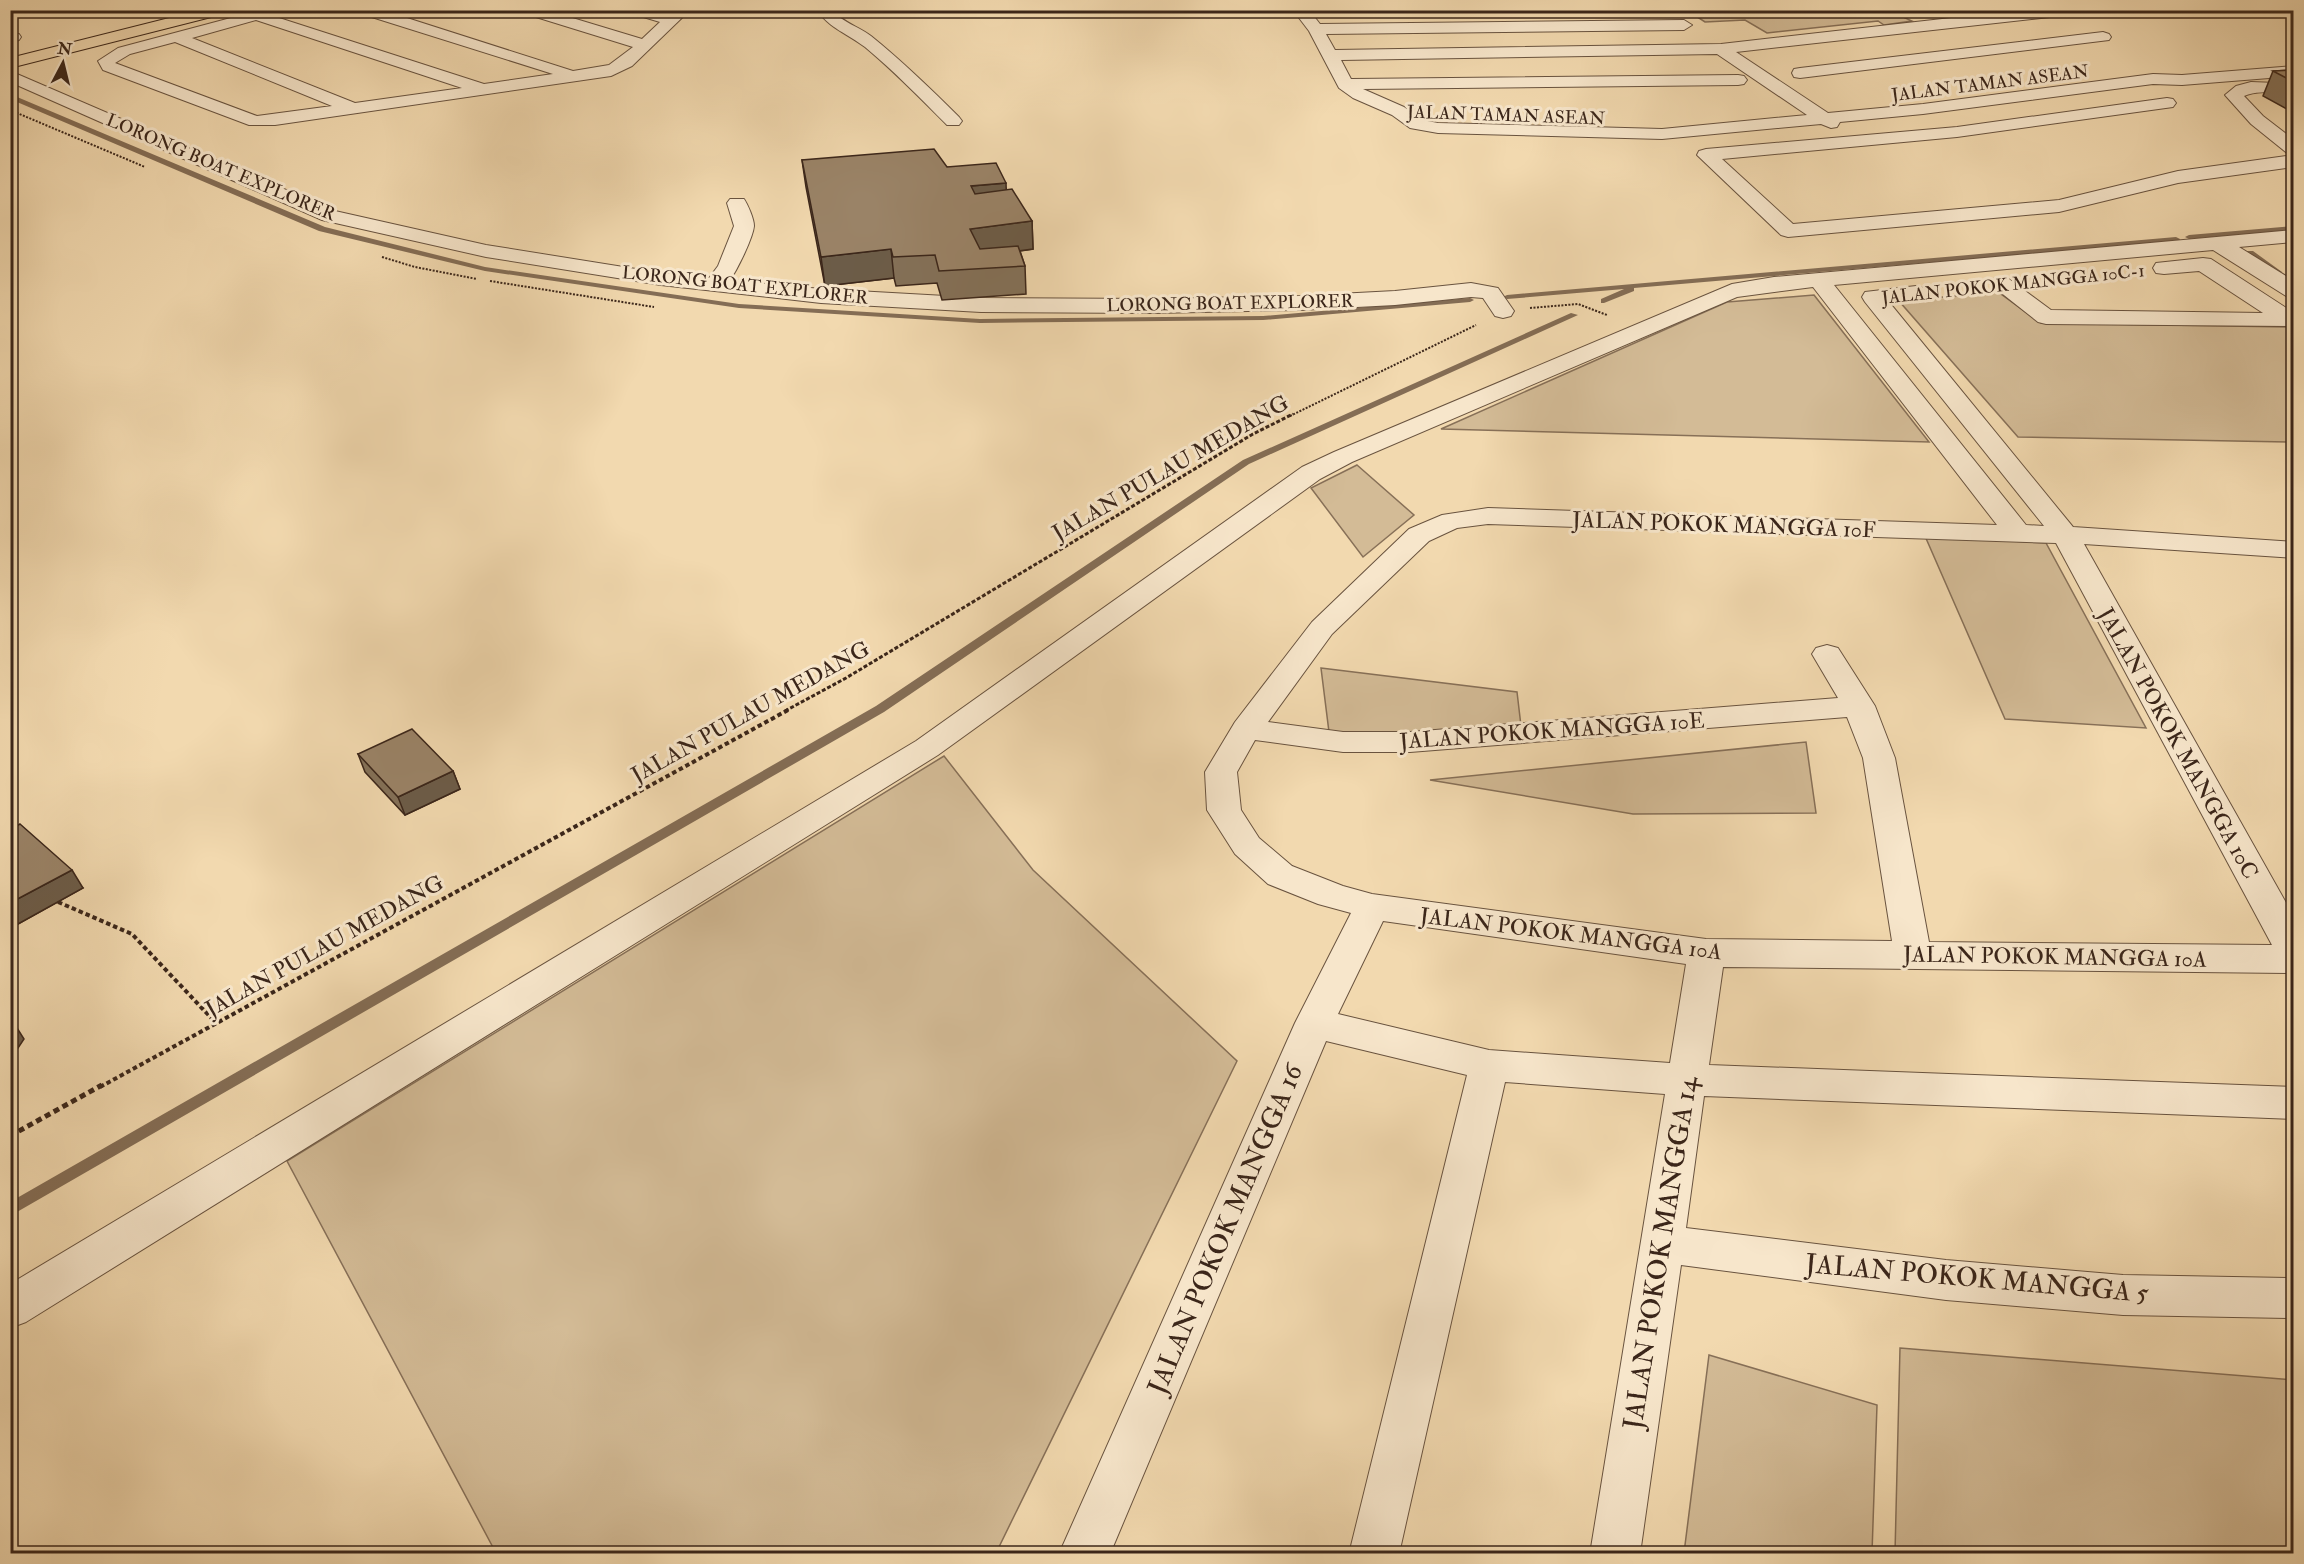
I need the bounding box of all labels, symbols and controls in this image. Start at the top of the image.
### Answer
north arrow [33,33,93,93]
text: N [55,38,74,60]
street label: JALAN TAMAN ASEAN [1889,60,2090,107]
street label: JALAN TAMAN ASEAN [1405,101,1606,130]
street label: LORONG BOAT EXPLORER [103,109,340,227]
street label: JALAN POKOK MANGGA 10C-1 [1879,259,2146,310]
street label: LORONG BOAT EXPLORER [621,261,870,310]
street label: LORONG BOAT EXPLORER [1106,290,1355,317]
street label: JALAN PULAU MEDANG [1046,389,1294,548]
street label: JALAN POKOK MANGGA 10F [1571,506,1876,544]
street label: JALAN POKOK MANGGA 10C [2091,602,2265,884]
street label: JALAN PULAU MEDANG [626,635,875,790]
street label: JALAN POKOK MANGGA 10E [1398,706,1706,756]
street label: JALAN PULAU MEDANG [200,869,449,1024]
street label: JALAN POKOK MANGGA 10A [1417,901,1723,966]
street label: JALAN POKOK MANGGA 10A [1902,940,2207,974]
street label: JALAN POKOK MANGGA 16 [1140,1058,1311,1400]
street label: JALAN POKOK MANGGA 14 [1616,1073,1705,1433]
street label: JALAN POKOK MANGGA 5 [1803,1247,2150,1310]

